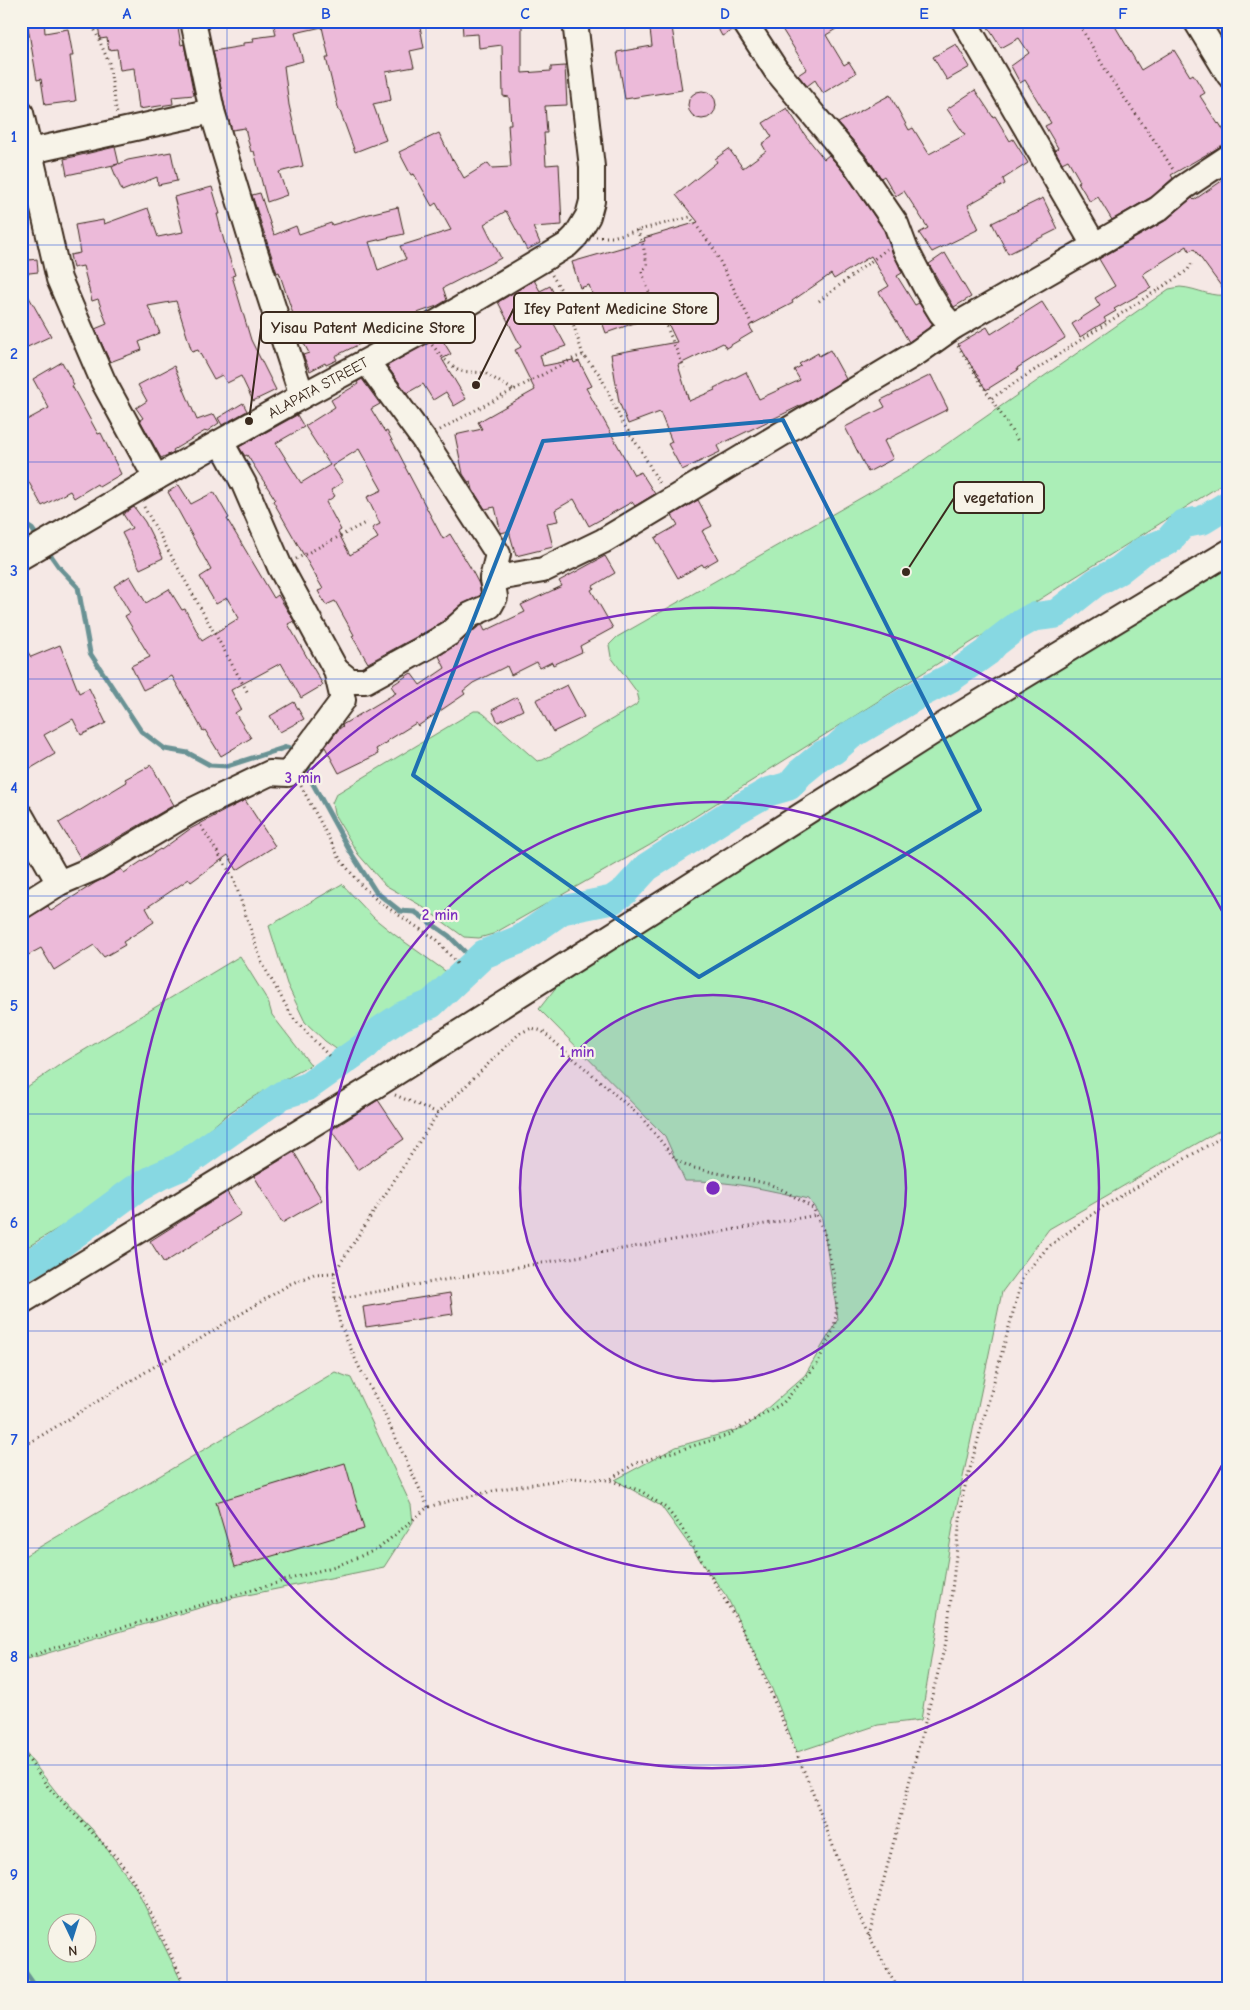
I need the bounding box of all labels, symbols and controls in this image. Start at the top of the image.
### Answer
text: A [123,5,132,23]
text: B [321,5,331,23]
text: C [520,5,530,23]
text: D [720,5,730,23]
text: E [919,5,929,23]
text: F [1118,5,1128,23]
text: 1 [11,128,17,146]
callout: Ifey Patent Medicine Store [514,293,718,324]
text: Ifey Patent Medicine Store [524,300,708,318]
callout: Yisau Patent Medicine Store [261,312,475,343]
text: Yisau Patent Medicine Store [271,319,465,337]
text: 2 [10,345,18,363]
street label: ALAPATA STREET [265,353,372,422]
callout: vegetation [954,482,1044,513]
text: vegetation [963,489,1034,507]
text: 3 [10,562,18,580]
text: 3 min [285,769,321,787]
text: 4 [10,779,18,797]
text: 2 min [422,906,458,924]
text: 5 [10,997,18,1015]
text: 1 min [560,1043,594,1061]
centre of rings [704,1179,722,1197]
text: 6 [10,1214,18,1232]
text: 7 [10,1431,18,1449]
text: 8 [10,1648,18,1666]
text: 9 [10,1866,18,1884]
north arrow [48,1912,98,1962]
text: N [68,1942,78,1959]

